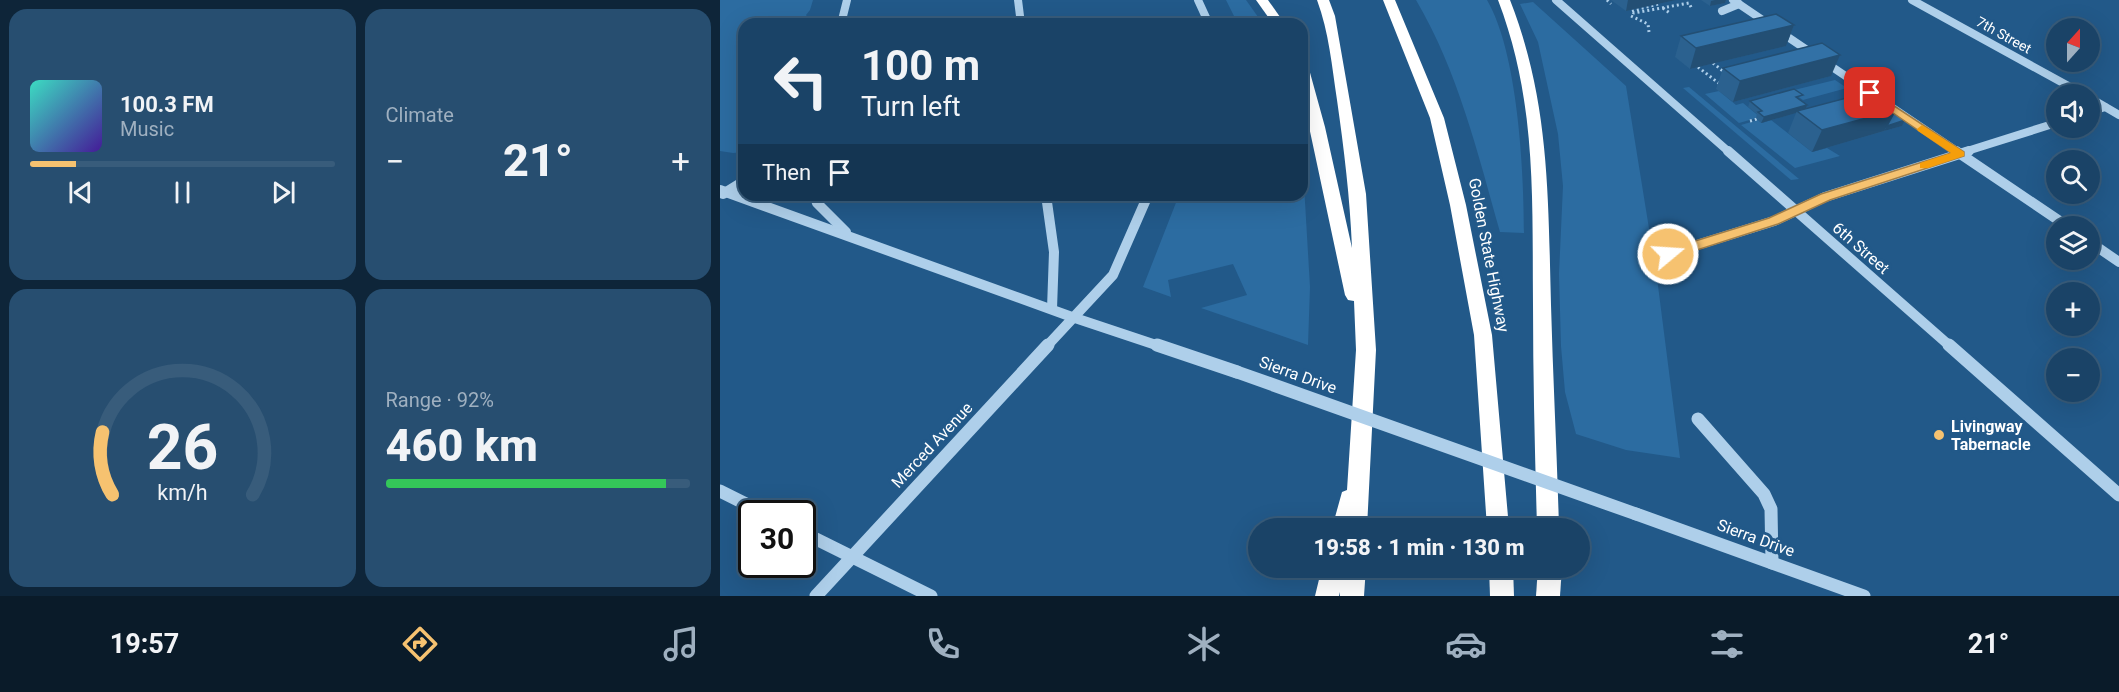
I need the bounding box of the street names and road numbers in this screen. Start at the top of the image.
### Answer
street label: 7th Street [1974,13,2035,57]
street label: Golden State Highway [1465,176,1513,334]
street label: 6th Street [1829,218,1893,278]
street label: Sierra Drive [1257,352,1339,398]
street label: Merced Avenue [888,398,976,492]
street label: Sierra Drive [1715,515,1797,561]

